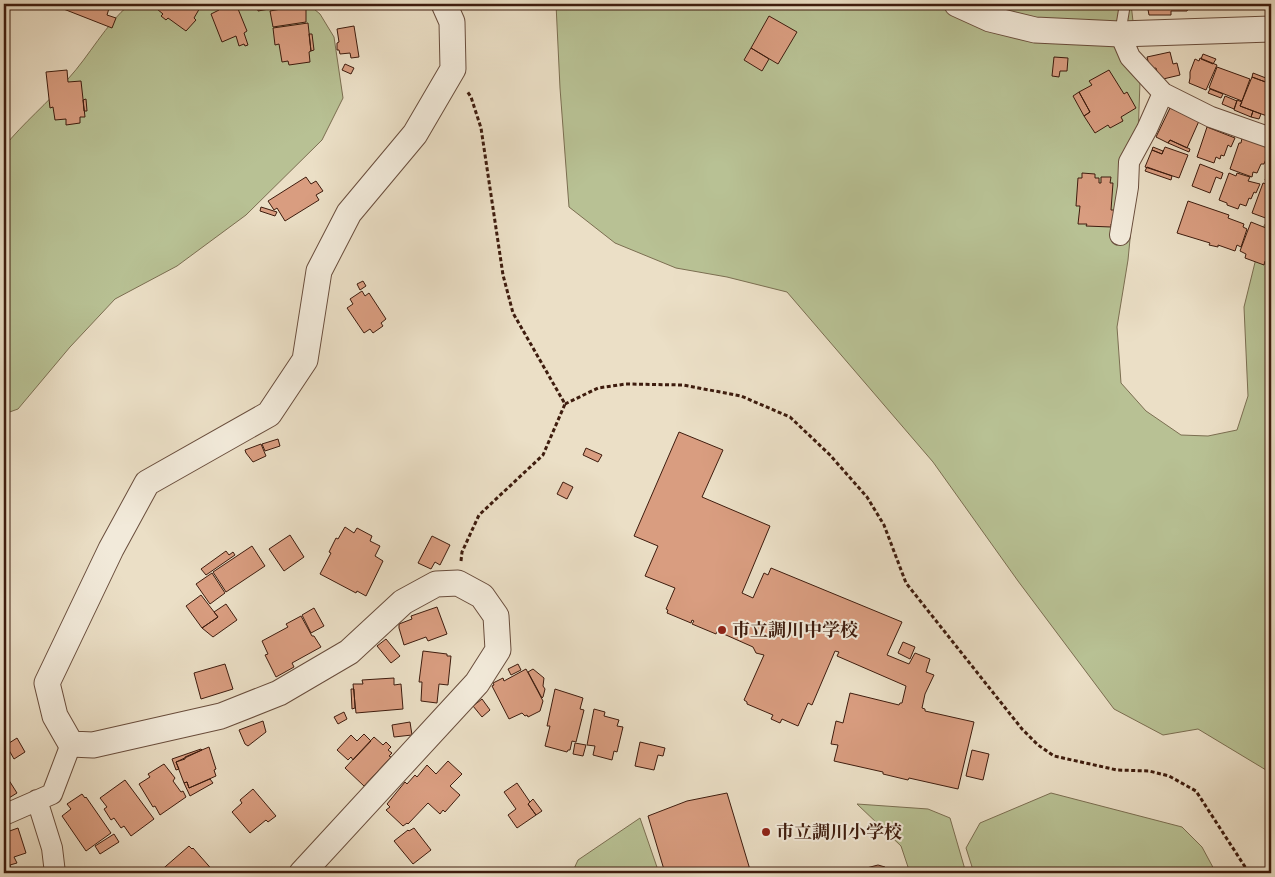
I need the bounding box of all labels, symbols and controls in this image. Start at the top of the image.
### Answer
place label: 市立調川中学校 [732,620,858,642]
marker: 市立調川中学校 [716,624,728,636]
place label: 市立調川小学校 [776,822,902,844]
marker: 市立調川小学校 [760,826,772,838]

